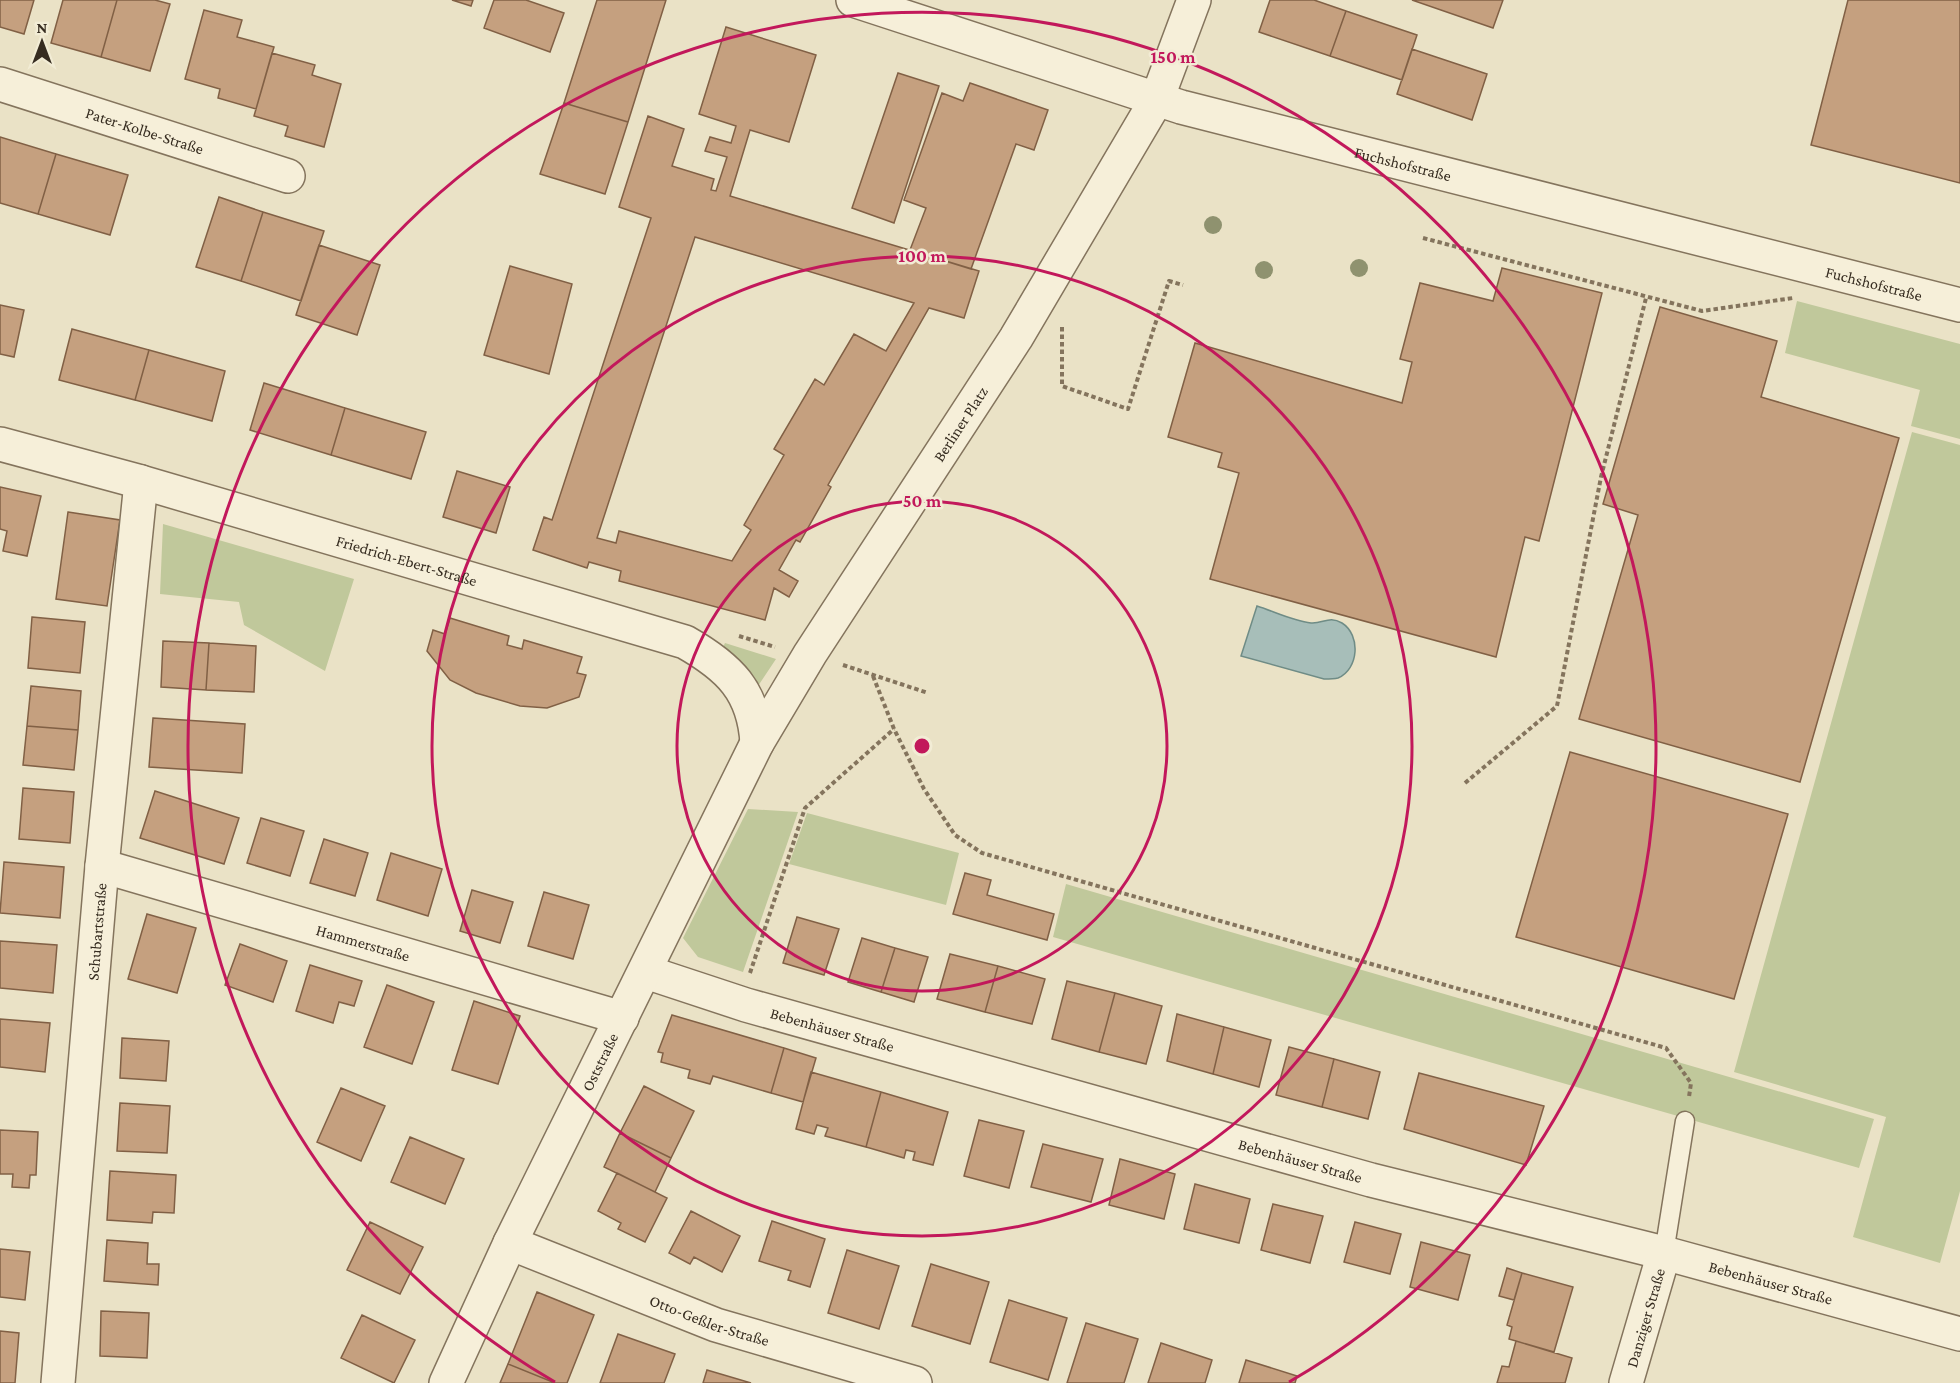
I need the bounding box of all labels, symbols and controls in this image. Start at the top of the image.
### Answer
north arrow [12,12,72,72]
text: N [37,19,48,36]
text: 150 m [1150,47,1196,67]
street label: Pater-Kolbe-Straße [84,104,206,158]
street label: Fuchshofstraße [1353,143,1453,184]
text: 100 m [898,246,946,266]
street label: Fuchshofstraße [1824,263,1924,304]
street label: Berliner Platz [930,383,991,465]
text: 50 m [903,491,942,511]
street label: Friedrich-Ebert-Straße [334,532,479,589]
centre of rings [912,736,932,756]
street label: Schubartstraße [84,882,110,981]
street label: Hammerstraße [314,921,412,964]
street label: Bebenhäuser Straße [769,1004,896,1055]
street label: Oststraße [578,1030,621,1094]
street label: Bebenhäuser Straße [1237,1135,1364,1186]
street label: Bebenhäuser Straße [1707,1258,1834,1308]
street label: Danziger Straße [1623,1266,1668,1369]
street label: Otto-Geßler-Straße [647,1291,771,1349]

